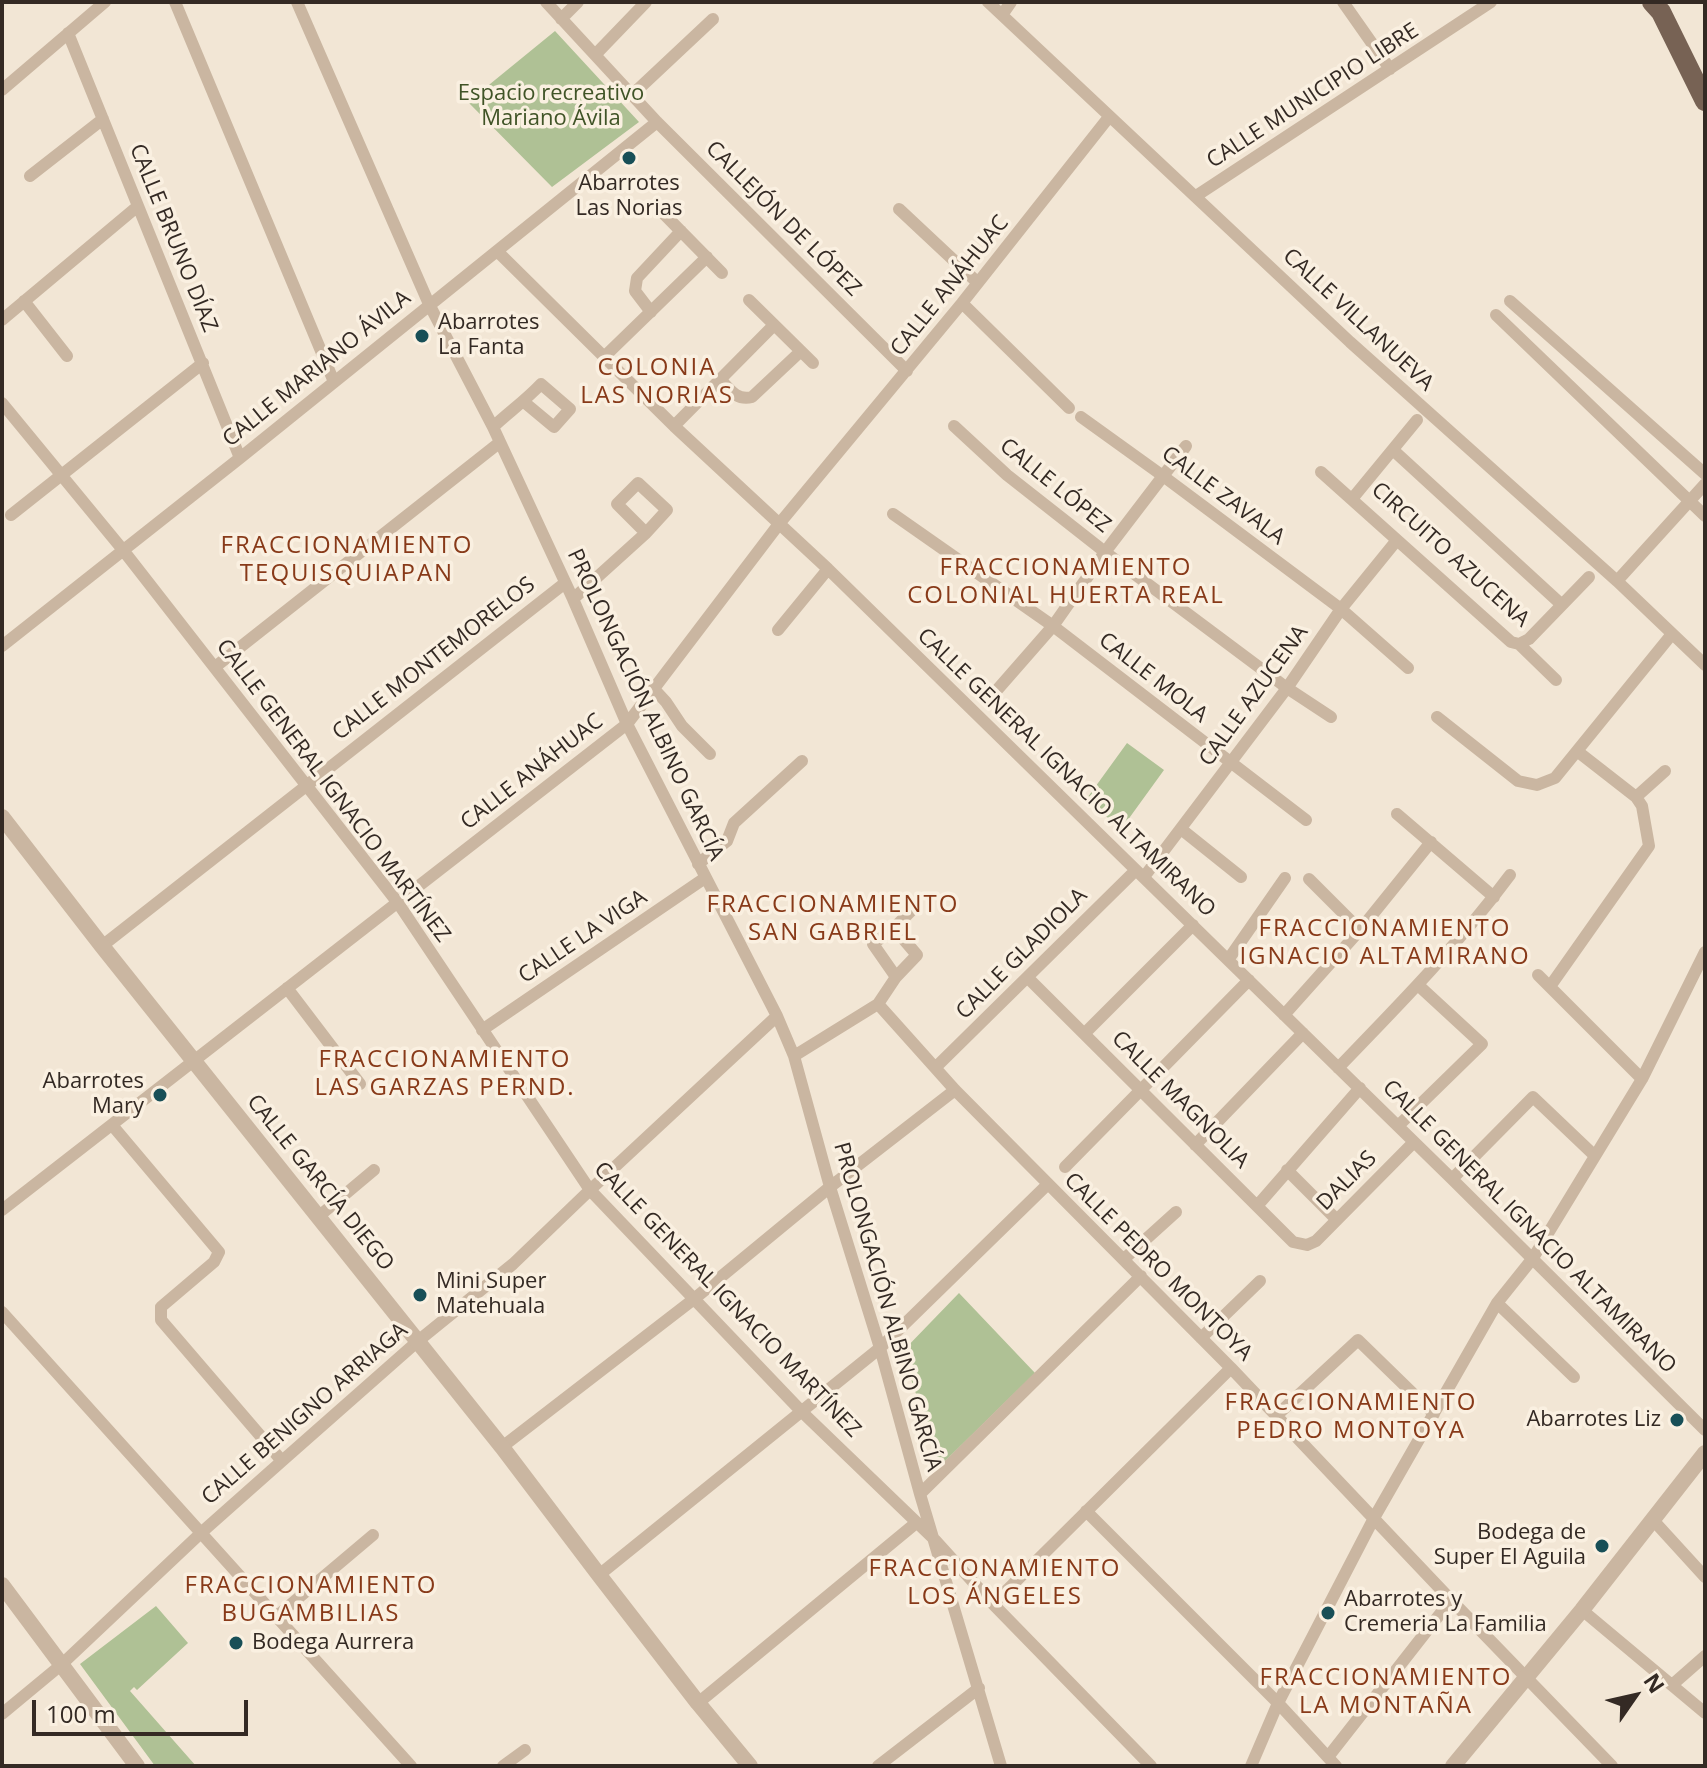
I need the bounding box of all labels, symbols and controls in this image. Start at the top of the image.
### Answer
street label: CALLE MUNICIPIO LIBRE [1202,18,1424,174]
park label: Espacio recreativo Mariano Ávila [458,81,644,132]
street label: CALLEJÓN DE LÓPEZ [700,136,866,302]
street label: CALLE BRUNO DÍAZ [123,140,223,336]
marker: Abarrotes Las Norias [620,149,638,167]
place label: Abarrotes Las Norias [576,171,682,222]
street label: CALLE ANÁHUAC [885,210,1015,362]
street label: CALLE VILLANUEVA [1277,243,1439,397]
street label: CALLE MARIANO ÁVILA [218,285,416,453]
place label: Abarrotes La Fanta [438,310,539,362]
marker: Abarrotes La Fanta [413,327,431,345]
district label: COLONIA LAS NORIAS [580,354,734,410]
street label: CALLE LÓPEZ [994,433,1116,539]
street label: CALLE ZAVALA [1156,441,1290,551]
street label: CIRCUITO AZUCENA [1365,477,1535,633]
district label: FRACCIONAMIENTO TEQUISQUIAPAN [221,532,473,588]
street label: PROLONGACIÓN ALBINO GARCÍA [561,545,729,865]
district label: FRACCIONAMIENTO COLONIAL HUERTA REAL [907,554,1225,610]
street label: CALLE MONTEMORELOS [327,572,541,746]
street label: CALLE AZUCENA [1194,620,1314,772]
street label: CALLE GENERAL IGNACIO ALTAMIRANO [911,623,1221,923]
street label: CALLE MOLA [1093,627,1213,729]
street label: CALLE GENERAL IGNACIO MARTÍNEZ [210,634,456,948]
street label: CALLE ANÁHUAC [456,708,608,836]
street label: CALLE GLADIOLA [951,883,1093,1025]
street label: CALLE LA VIGA [514,884,652,990]
district label: FRACCIONAMIENTO SAN GABRIEL [707,891,959,947]
district label: FRACCIONAMIENTO IGNACIO ALTAMIRANO [1239,915,1531,971]
street label: CALLE MAGNOLIA [1106,1026,1254,1174]
district label: FRACCIONAMIENTO LAS GARZAS PERND. [314,1046,576,1102]
place label: Abarrotes Mary [43,1069,144,1120]
street label: CALLE GENERAL IGNACIO ALTAMIRANO [1377,1075,1681,1379]
marker: Abarrotes Mary [151,1086,169,1104]
street label: CALLE GARCÍA DIEGO [241,1090,399,1276]
street label: PROLONGACIÓN ALBINO GARCÍA [827,1140,947,1474]
street label: DALIAS [1312,1146,1382,1216]
street label: CALLE GENERAL IGNACIO MARTÍNEZ [588,1157,866,1443]
street label: CALLE PEDRO MONTOYA [1058,1167,1258,1367]
place label: Mini Super Matehuala [436,1269,546,1320]
marker: Mini Super Matehuala [411,1286,429,1304]
street label: CALLE BENIGNO ARRIAGA [197,1317,413,1511]
district label: FRACCIONAMIENTO PEDRO MONTOYA [1225,1389,1477,1445]
place label: Abarrotes Liz [1526,1407,1661,1433]
marker: Abarrotes Liz [1668,1411,1686,1429]
place label: Bodega de Super El Aguila [1434,1520,1586,1572]
marker: Bodega de Super El Aguila [1593,1537,1611,1555]
district label: FRACCIONAMIENTO LOS ÁNGELES [869,1555,1121,1611]
district label: FRACCIONAMIENTO BUGAMBILIAS [185,1572,437,1628]
place label: Abarrotes y Cremeria La Familia [1344,1587,1547,1638]
marker: Abarrotes y Cremeria La Familia [1319,1604,1337,1622]
place label: Bodega Aurrera [252,1630,414,1656]
marker: Bodega Aurrera [227,1634,245,1652]
north arrow [1595,1656,1675,1736]
district label: FRACCIONAMIENTO LA MONTAÑA [1260,1664,1512,1720]
text: N [1637,1667,1672,1698]
scale bar [36,1684,252,1734]
text: 100 m [46,1697,116,1730]

